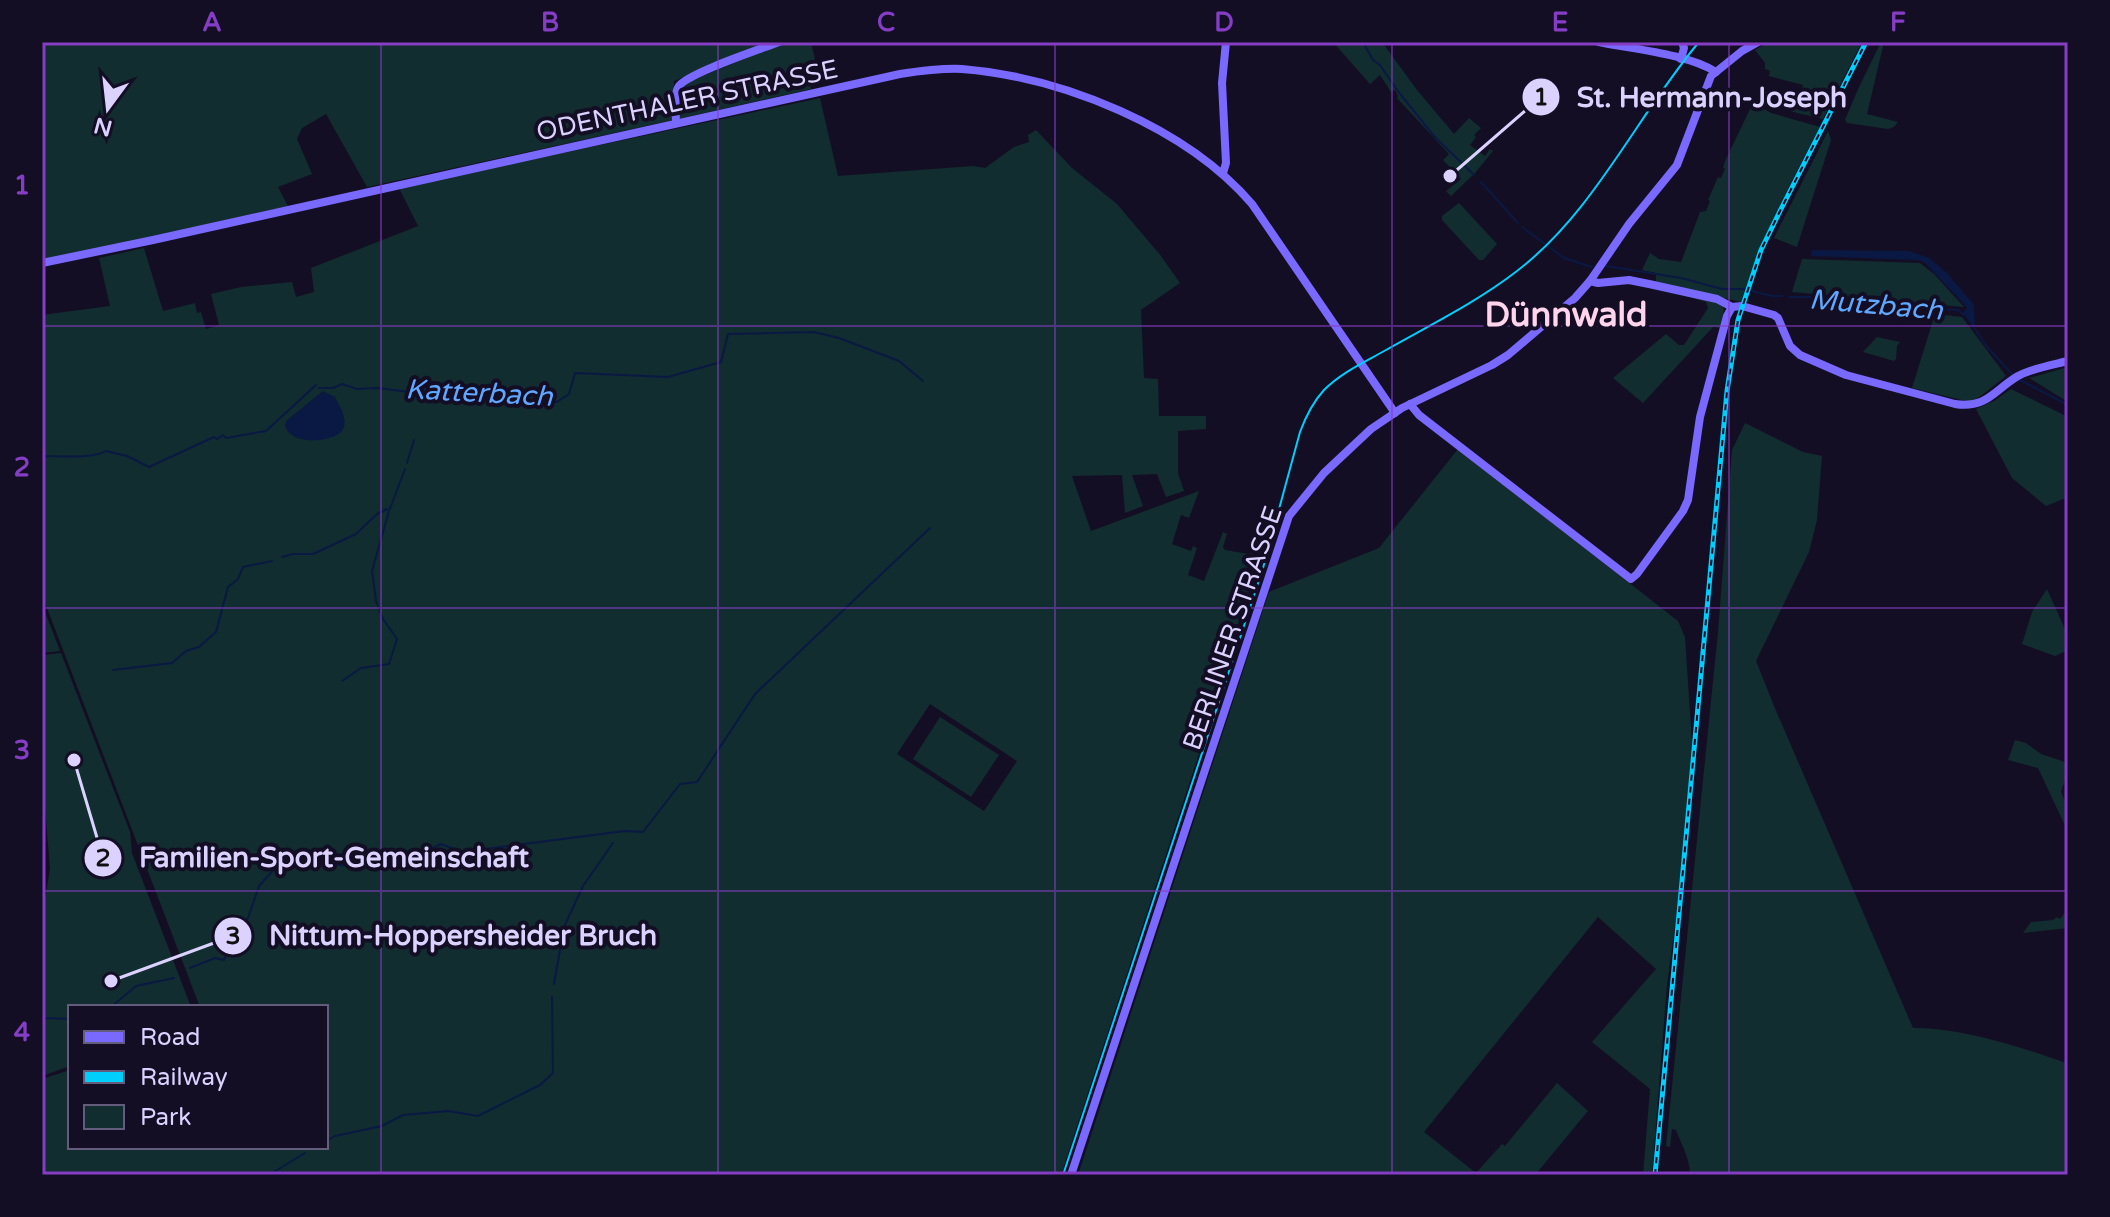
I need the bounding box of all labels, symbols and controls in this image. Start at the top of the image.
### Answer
text: A [202,7,222,38]
text: B [541,7,559,38]
text: C [877,7,895,38]
text: D [1214,7,1234,38]
text: E [1552,7,1568,38]
text: F [1890,7,1906,38]
street label: ODENTHALER STRASSE [534,53,841,148]
north arrow [68,68,148,148]
callout: St. Hermann-Joseph [1521,71,1863,123]
text: St. Hermann-Joseph [1577,81,1847,115]
text: 1 [1533,83,1549,112]
text: N [91,112,115,141]
text: 1 [14,170,30,201]
water label: Mutzbach [1808,282,1945,328]
district label: Dünnwald [1485,295,1647,336]
water label: Katterbach [405,372,554,414]
text: 2 [14,452,30,483]
street label: BERLINER STRASSE [1176,502,1289,754]
text: 3 [14,735,30,766]
callout: Familien-Sport-Gemeinschaft [83,832,545,884]
text: Familien-Sport-Gemeinschaft [139,841,529,875]
text: 2 [95,844,111,873]
callout: Nittum-Hoppersheider Bruch [213,910,673,962]
text: Nittum-Hoppersheider Bruch [269,919,657,953]
text: 3 [225,922,241,951]
legend [68,1005,328,1149]
text: 4 [14,1017,30,1048]
text: Road [140,1023,200,1052]
text: Railway [140,1063,228,1092]
text: Park [140,1103,191,1132]

